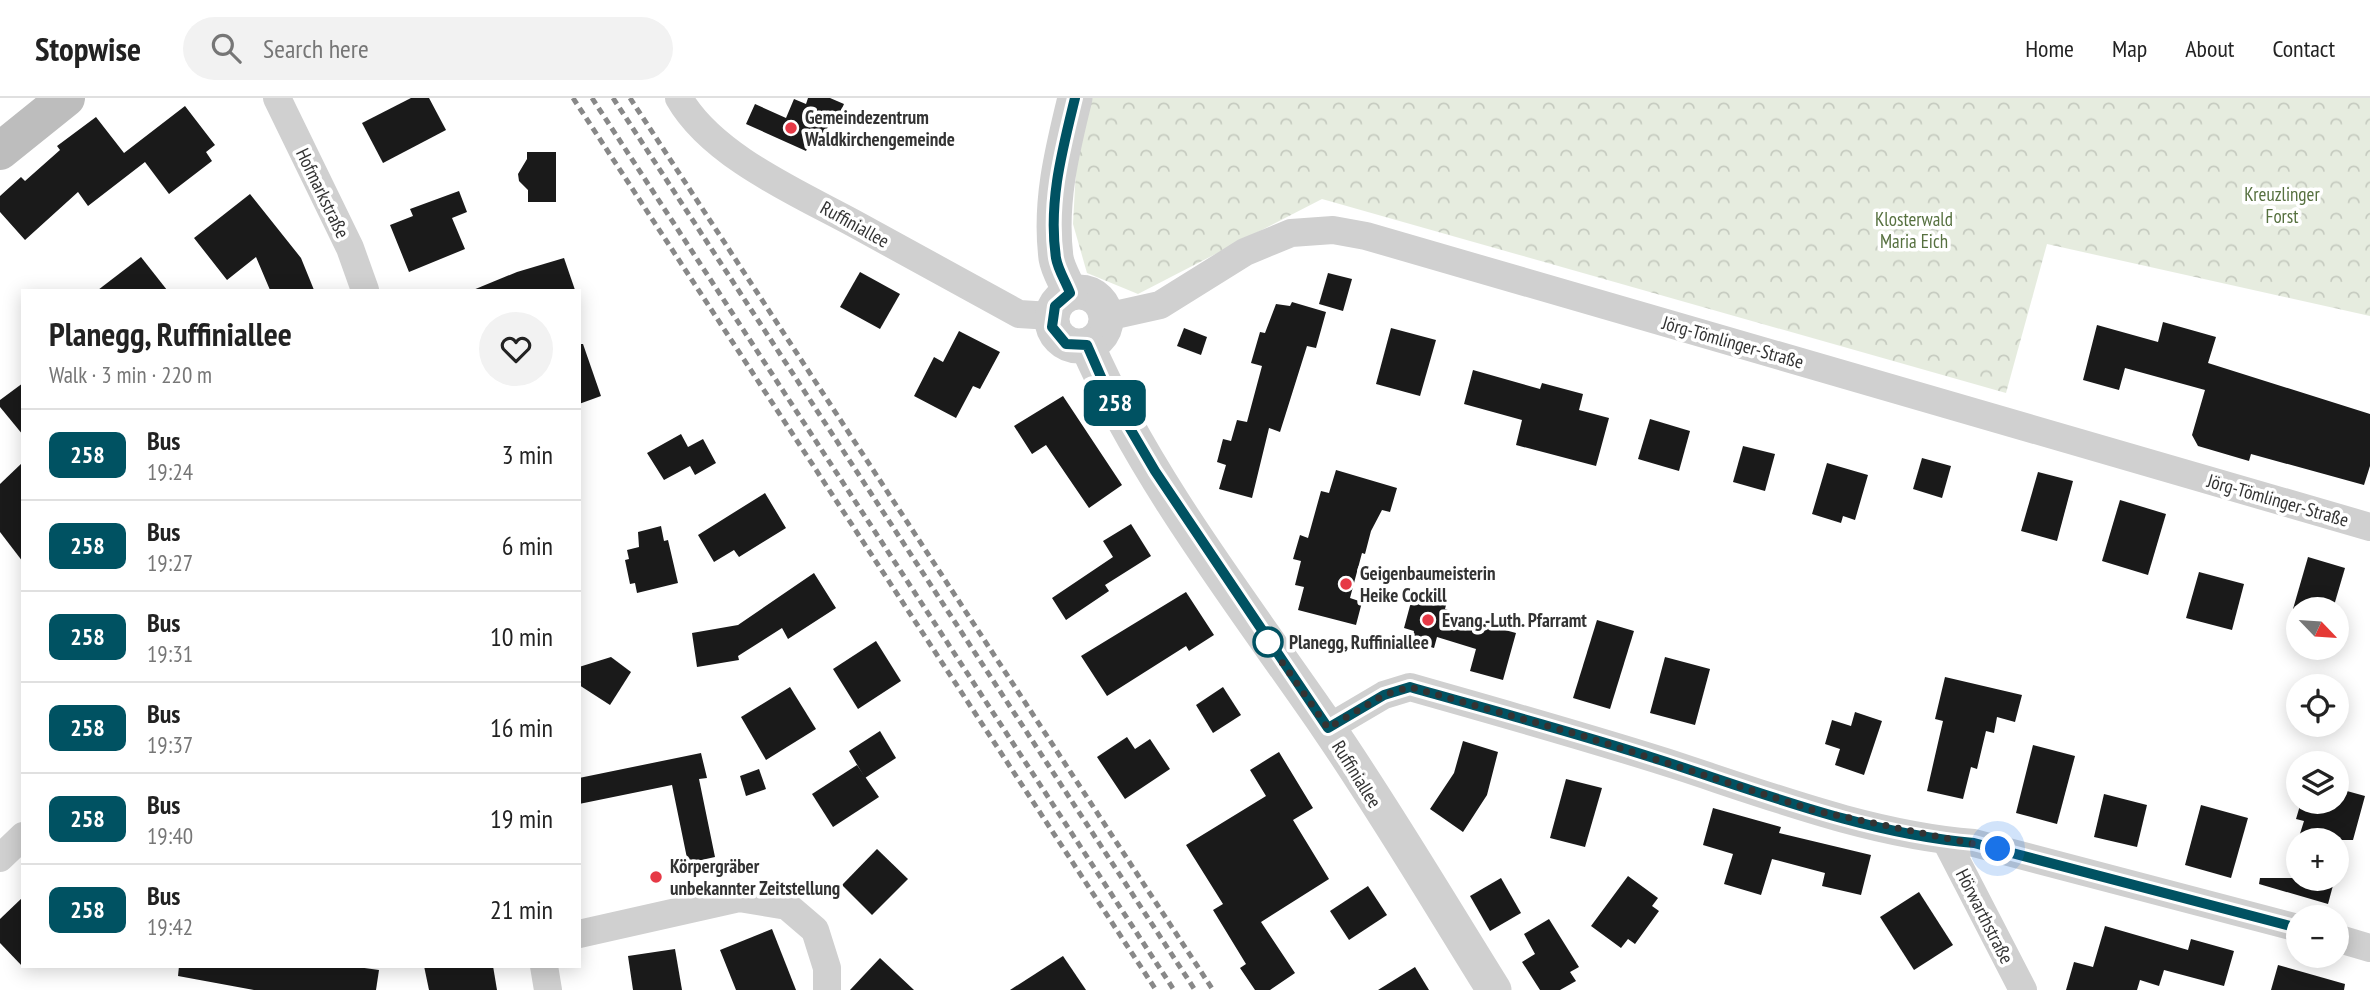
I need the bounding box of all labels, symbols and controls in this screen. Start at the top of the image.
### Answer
search box [183,17,673,80]
text: Stopwise [35,27,141,70]
icon: search [207,29,245,67]
text: Search here [263,32,369,65]
text: Home [2025,33,2074,64]
text: Map [2112,33,2147,64]
text: About [2185,33,2234,64]
text: Contact [2272,33,2335,64]
place label: Gemeindezentrum Waldkirchengemeinde [804,105,955,151]
marker: Gemeindezentrum Waldkirchengemeinde [783,120,799,136]
street label: Hofmarkstraße [291,144,355,242]
park label: Kreuzlinger Forst [2244,182,2320,228]
street label: Ruffiniallee [816,195,894,253]
park label: Klosterwald Maria Eich [1875,207,1953,253]
street label: Jörg-Tömlinger-Straße [1659,310,1807,374]
text: Planegg, Ruffiniallee [49,312,292,355]
button: heart [479,312,553,386]
text: Walk · 3 min · 220 m [49,360,212,389]
line badge: 258 [1075,380,1155,426]
text: 258 [1098,387,1132,418]
text: Bus [147,424,180,457]
text: 3 min [502,438,553,471]
text: 258 [70,439,105,470]
text: 19:24 [147,457,193,486]
street label: Jörg-Tömlinger-Straße [2204,468,2352,532]
text: Bus [147,515,180,548]
text: 6 min [502,529,553,562]
text: 258 [70,530,105,561]
text: 19:27 [147,548,193,577]
place label: Geigenbaumeisterin Heike Cockill [1360,561,1495,607]
marker: Geigenbaumeisterin Heike Cockill [1338,576,1354,592]
north arrow [2286,597,2348,660]
map controls [2286,597,2349,968]
text: Bus [147,606,180,639]
place label: Evang.-Luth. Pfarramt [1442,608,1587,632]
marker: Evang.-Luth. Pfarramt [1420,612,1436,628]
text: 10 min [490,620,553,653]
text: 258 [70,621,105,652]
marker: Planegg, Ruffiniallee [1253,627,1283,657]
place label: Planegg, Ruffiniallee [1289,630,1429,654]
text: 19:31 [147,639,193,668]
button: locate [2286,674,2349,737]
text: Bus [147,697,180,730]
text: 16 min [490,711,553,744]
text: 258 [70,712,105,743]
text: 19:37 [147,730,193,759]
street label: Ruffiniallee [1327,736,1387,812]
button: layers [2286,751,2349,814]
text: Bus [147,788,180,821]
text: 19 min [490,802,553,835]
text: 258 [70,803,105,834]
text: 19:40 [147,821,193,850]
button: + [2286,828,2349,891]
your location [1980,831,2015,866]
place label: Körpergräber unbekannter Zeitstellung [670,854,840,900]
street label: Hörwarthstraße [1951,865,2019,968]
marker: Körpergräber unbekannter Zeitstellung [648,869,664,885]
text: Bus [147,879,180,912]
text: 21 min [490,893,553,926]
text: 258 [70,894,105,925]
button: − [2286,905,2349,968]
text: 19:42 [147,912,193,941]

